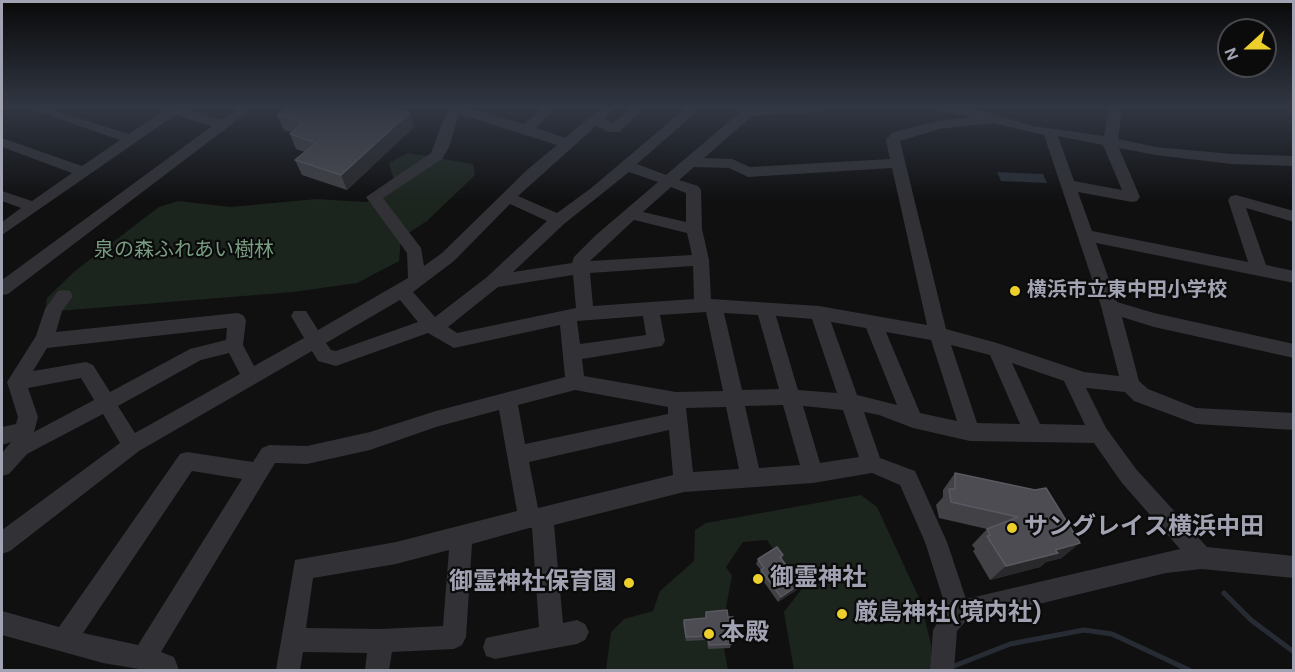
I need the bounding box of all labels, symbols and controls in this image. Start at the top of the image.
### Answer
north arrow [1217,18,1277,78]
text: N [1220,45,1243,63]
park label: 泉の森ふれあい樹林 [94,239,274,263]
place label: 横浜市立東中田小学校 [1027,279,1227,303]
marker: 横浜市立東中田小学校 [1008,284,1022,298]
place label: サングレイス横浜中田 [1024,514,1264,542]
marker: サングレイス横浜中田 [1005,521,1019,535]
place label: 御霊神社 [770,565,866,593]
place label: 御霊神社保育園 [449,569,617,597]
marker: 御霊神社 [751,572,765,586]
marker: 御霊神社保育園 [622,576,636,590]
place label: 厳島神社(境内社) [854,600,1041,628]
marker: 厳島神社(境内社) [835,607,849,621]
place label: 本殿 [721,620,769,648]
marker: 本殿 [702,627,716,641]

